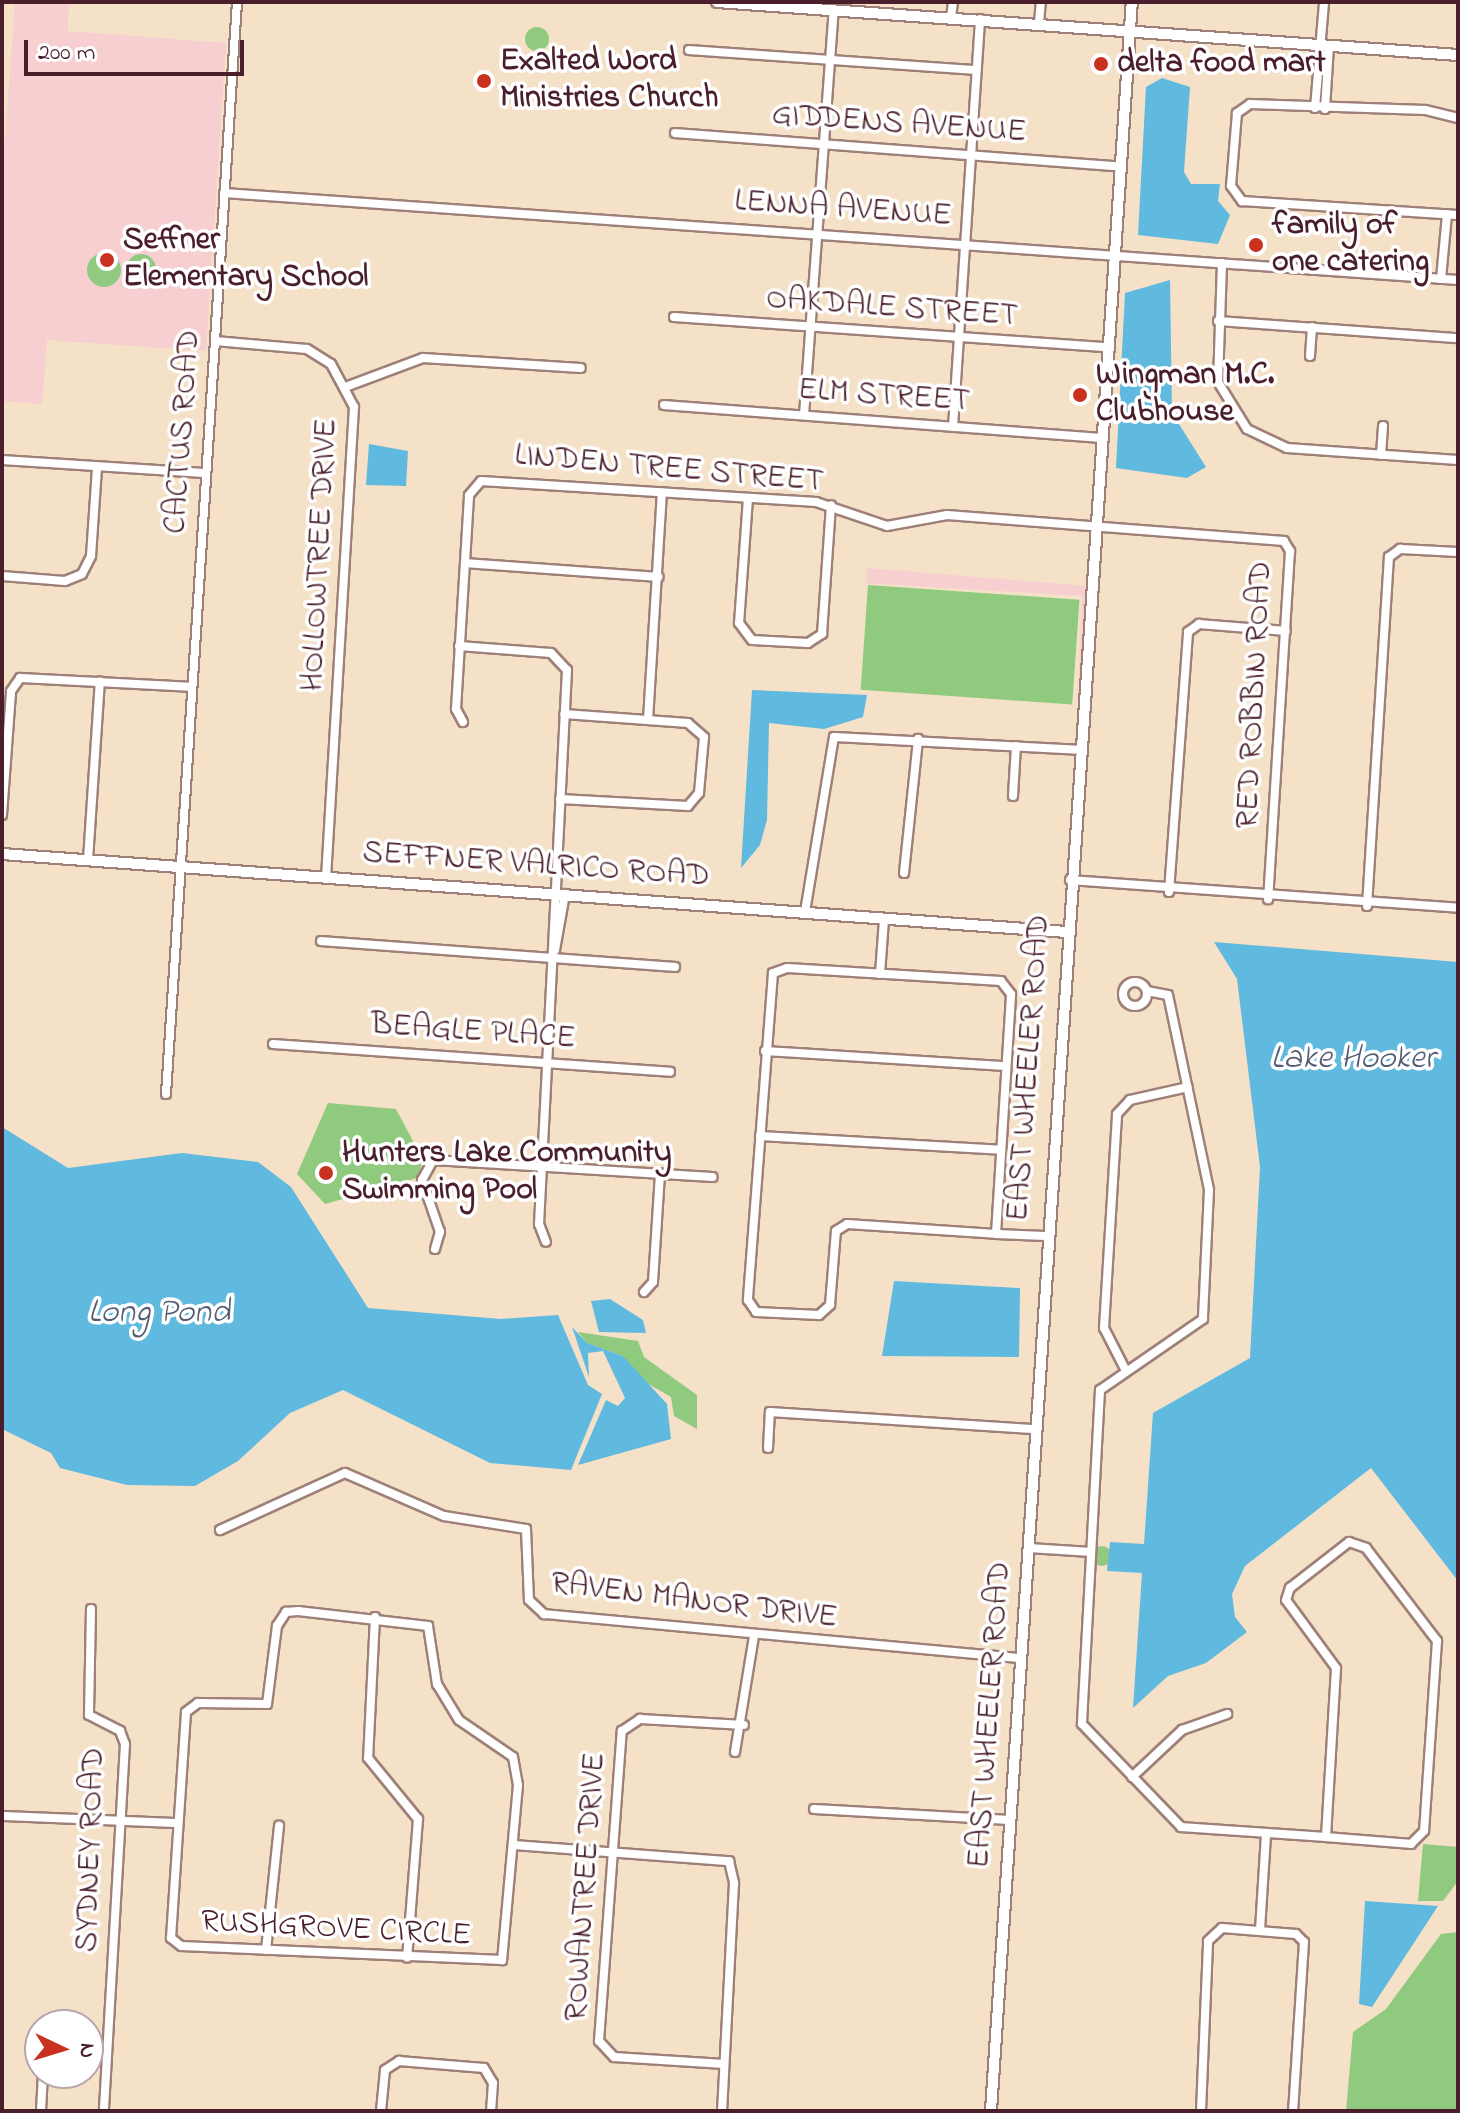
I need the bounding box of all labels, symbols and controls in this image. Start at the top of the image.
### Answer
scale bar [28,24,248,74]
text: 200 m [38,36,95,71]
place label: Exalted Word Ministries Church [500,44,718,119]
place label: delta food mart [1117,45,1326,83]
marker: delta food mart [1092,55,1110,73]
marker: Exalted Word Ministries Church [475,72,493,90]
street label: GIDDENS AVENUE [770,97,1028,153]
street label: LENNA AVENUE [733,183,953,237]
place label: family of one catering [1272,208,1429,283]
place label: Seffner Elementary School [123,223,368,298]
marker: family of one catering [1247,236,1265,254]
marker: Seffner Elementary School [98,251,116,269]
street label: OAKDALE STREET [765,281,1019,337]
street label: CACTUS ROAD [158,329,210,535]
place label: Wingman M.C. Clubhouse [1096,358,1274,433]
street label: ELM STREET [797,372,971,422]
marker: Wingman M.C. Clubhouse [1071,386,1089,404]
street label: HOLLOWTREE DRIVE [295,418,347,692]
street label: LINDEN TREE STREET [513,437,825,503]
street label: RED ROBBIN ROAD [1230,560,1282,830]
street label: SEFFNER VALRICO ROAD [361,835,711,897]
street label: EAST WHEELER ROAD [1000,913,1060,1223]
street label: BEAGLE PLACE [369,1007,577,1059]
water label: Lake Hooker [1271,1040,1435,1080]
place label: Hunters Lake Community Swimming Pool [342,1136,672,1211]
marker: Hunters Lake Community Swimming Pool [317,1164,335,1182]
water label: Long Pond [88,1294,230,1334]
street label: EAST WHEELER ROAD [961,1560,1021,1870]
street label: RAVEN MANOR DRIVE [549,1565,839,1639]
street label: SYDNEY ROAD [69,1747,115,1953]
street label: ROWANTREE DRIVE [558,1751,616,2023]
street label: RUSHGROVE CIRCLE [200,1904,472,1956]
north arrow [24,2009,104,2089]
text: N [69,2042,102,2059]

